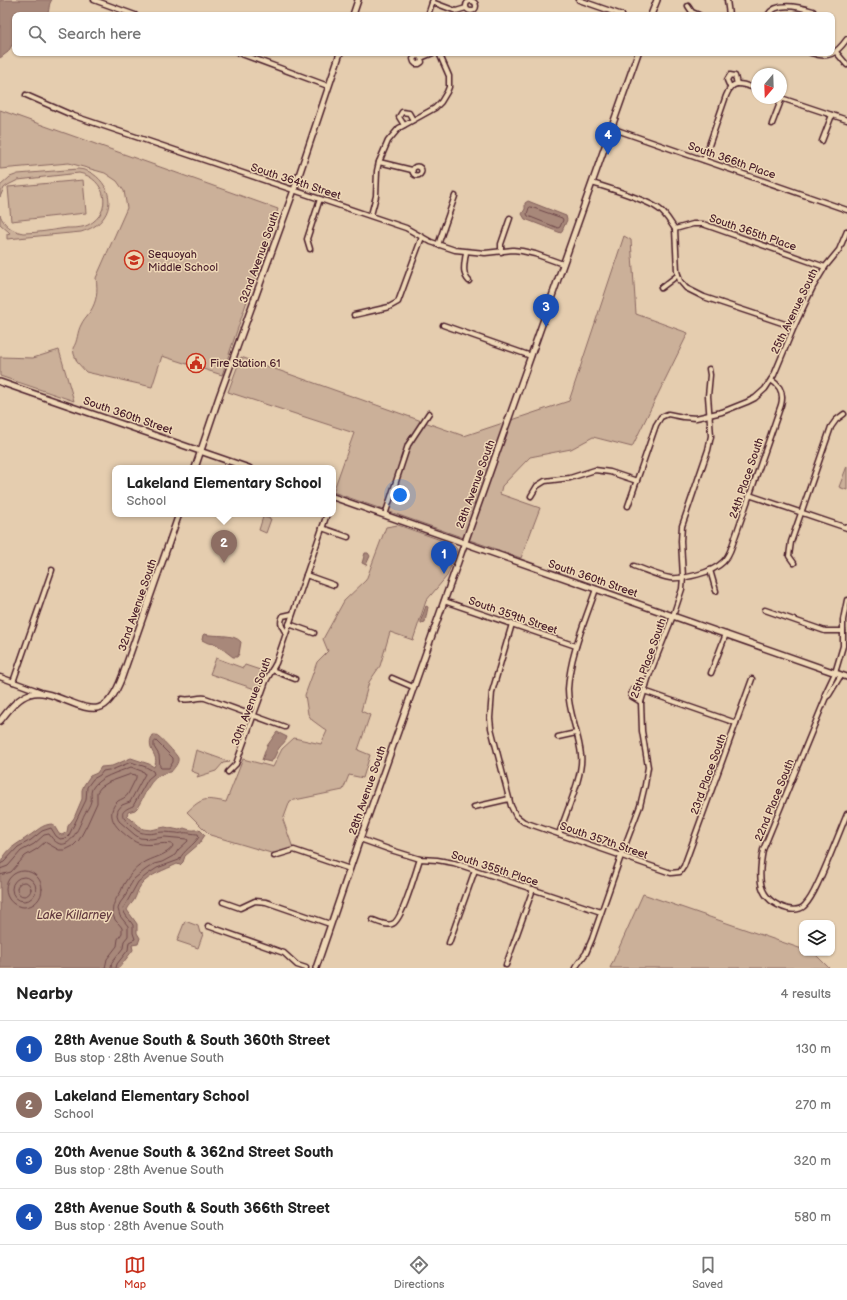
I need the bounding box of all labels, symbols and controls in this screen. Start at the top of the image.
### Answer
search box [12,12,835,56]
icon: search [26,23,48,45]
text: Search here [58,25,141,44]
north arrow [751,68,787,104]
pin: 4 [595,122,621,155]
street label: South 366th Place [686,139,778,182]
street label: South 364th Street [249,161,343,202]
street label: 32nd Avenue South [237,209,282,305]
street label: South 365th Place [707,211,799,254]
place label: Sequoyah Middle School [148,248,218,274]
school or university icon: Sequoyah Middle School [123,249,145,271]
street label: 25th Avenue South [768,266,821,356]
pin: 3 [533,294,559,327]
public building icon: Fire Station 61 [185,352,207,374]
place label: Fire Station 61 [210,357,280,370]
street label: South 360th Street [81,394,175,437]
street label: 24th Place South [727,436,766,520]
street label: 28th Avenue South [453,438,498,530]
popup [112,465,336,517]
text: Lakeland Elementary School [126,474,322,493]
your location [390,485,410,505]
text: School [126,493,166,509]
pin: 2 [211,530,237,563]
pin: 1 [431,541,457,574]
street label: 32nd Avenue South [116,557,159,653]
street label: South 360th Street [546,557,640,600]
street label: South 359th Street [467,594,560,637]
street label: 25th Place South [628,616,669,700]
street label: 30th Avenue South [229,655,274,747]
street label: 23rd Place South [688,732,729,816]
street label: 28th Avenue South [346,744,389,836]
street label: 22nd Place South [752,757,797,843]
street label: South 357th Street [558,819,650,862]
street label: South 355th Place [450,848,541,889]
water label: Lake Killarney [37,908,112,923]
map controls [799,920,835,956]
button: layers [799,920,835,956]
text: Nearby [16,984,73,1004]
text: 4 results [781,986,831,1002]
text: 28th Avenue South & South 360th Street [54,1031,330,1050]
text: 1 [26,1041,32,1057]
text: 130 m [796,1041,831,1057]
text: Bus stop · 28th Avenue South [54,1050,224,1066]
text: Lakeland Elementary School [54,1087,249,1106]
text: 2 [25,1097,33,1113]
text: 270 m [795,1097,831,1113]
text: School [54,1106,94,1122]
text: 20th Avenue South & 362nd Street South [54,1143,334,1162]
text: 3 [25,1153,33,1169]
text: 320 m [793,1153,831,1169]
text: Bus stop · 28th Avenue South [54,1162,224,1178]
text: 28th Avenue South & South 366th Street [54,1199,330,1218]
text: 4 [25,1209,33,1225]
text: 580 m [794,1209,831,1225]
text: Bus stop · 28th Avenue South [54,1218,224,1234]
tab: Map [124,1254,146,1291]
tab: Directions [394,1254,444,1291]
tab: Saved [692,1254,723,1291]

